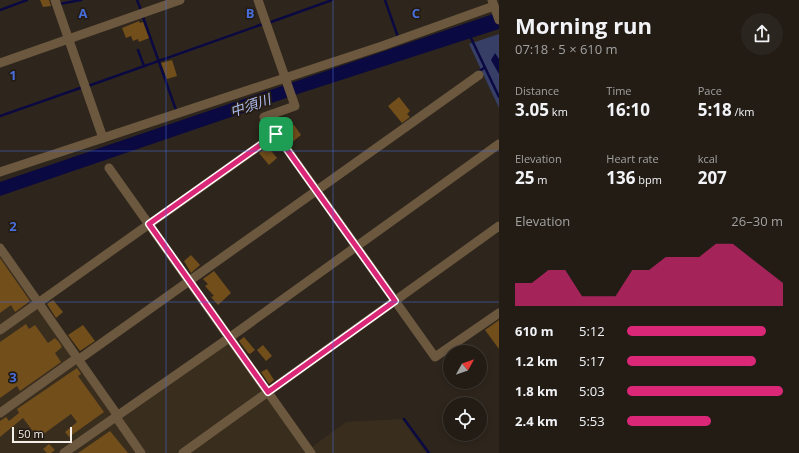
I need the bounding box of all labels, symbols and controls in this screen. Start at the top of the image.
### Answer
text: A [79,4,88,22]
text: B [246,4,255,22]
text: C [412,4,420,22]
text: Morning run [515,10,652,40]
button: share [741,13,783,55]
text: 07:18 · 5 × 610 m [515,40,618,58]
text: 1 [9,66,17,84]
text: Distance [515,83,559,98]
text: Time [606,83,632,98]
text: Pace [698,83,722,98]
water label: 中須川 [227,89,275,121]
text: 3.05 [515,98,549,121]
text: 16:10 [606,98,650,121]
text: 5:18 [698,98,732,121]
text: km [549,104,568,119]
text: /km [732,104,755,119]
pin [259,117,293,151]
icon: arrive [265,123,287,145]
text: Elevation [515,151,562,166]
text: Heart rate [606,151,659,166]
text: kcal [698,151,718,166]
text: 25 [515,166,534,189]
text: 136 [606,166,636,189]
text: 207 [698,166,727,189]
text: m [534,172,548,187]
text: bpm [636,172,662,187]
text: Elevation [515,212,570,230]
text: 26–30 m [731,212,783,230]
text: 2 [9,217,17,235]
text: 610 m [515,322,553,340]
text: 5:12 [579,322,605,340]
north arrow [443,345,487,389]
map controls [443,345,487,441]
text: 1.2 km [515,352,558,370]
text: 5:17 [579,352,605,370]
text: 3 [9,368,17,386]
text: 1.8 km [515,382,558,400]
text: 5:03 [579,382,605,400]
button: locate [443,397,487,441]
text: 2.4 km [515,412,558,430]
text: 5:53 [579,412,605,430]
scale bar [12,425,72,444]
text: 50 m [18,426,44,441]

